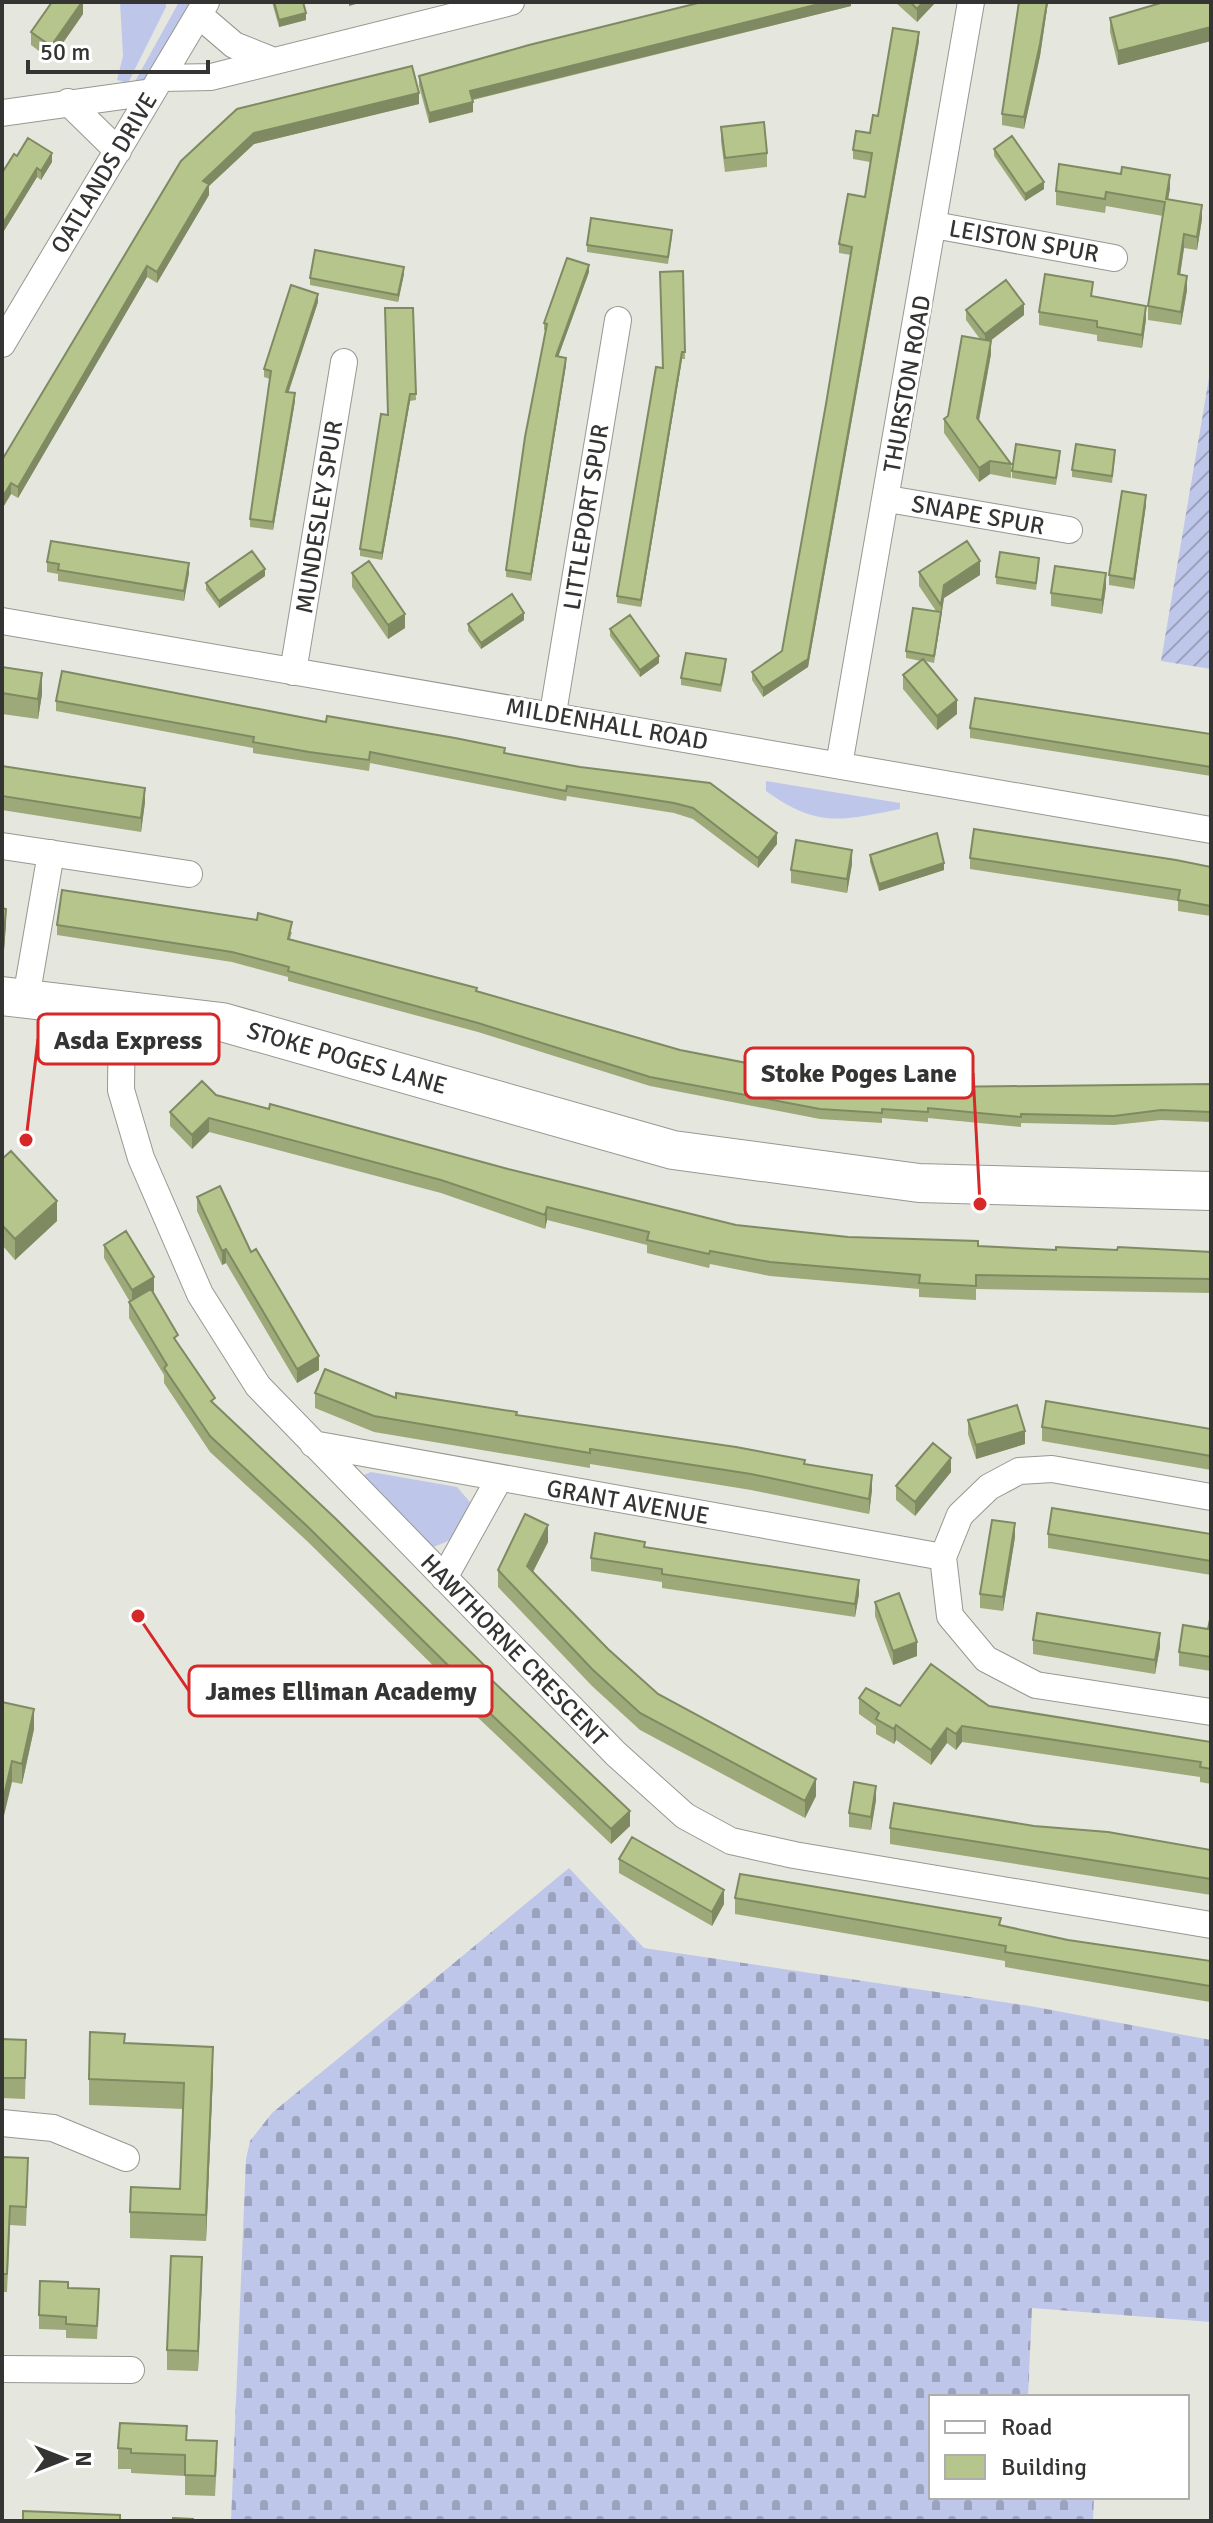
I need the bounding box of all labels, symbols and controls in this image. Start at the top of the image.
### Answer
scale bar [28,24,208,74]
text: 50 m [40,37,90,67]
street label: OATLANDS DRIVE [44,87,164,259]
street label: LEISTON SPUR [947,213,1101,269]
street label: THURSTON ROAD [877,293,937,475]
street label: MUNDESLEY SPUR [289,418,349,616]
street label: LITTLEPORT SPUR [557,422,615,612]
street label: SNAPE SPUR [909,489,1047,541]
street label: MILDENHALL ROAD [504,691,710,757]
callout: Asda Express [38,1014,219,1064]
street label: STOKE POGES LANE [244,1015,450,1101]
text: Asda Express [54,1025,202,1057]
callout: Stoke Poges Lane [745,1048,973,1098]
text: Stoke Poges Lane [761,1058,957,1090]
street label: GRANT AVENUE [544,1473,712,1531]
street label: HAWTHORNE CRESCENT [414,1548,614,1753]
callout: James Elliman Academy [189,1666,492,1716]
text: James Elliman Academy [205,1676,477,1708]
legend [929,2395,1189,2499]
text: Road [1001,2412,1052,2442]
north arrow [24,2419,104,2499]
text: N [70,2451,97,2467]
text: Building [1001,2452,1087,2482]

